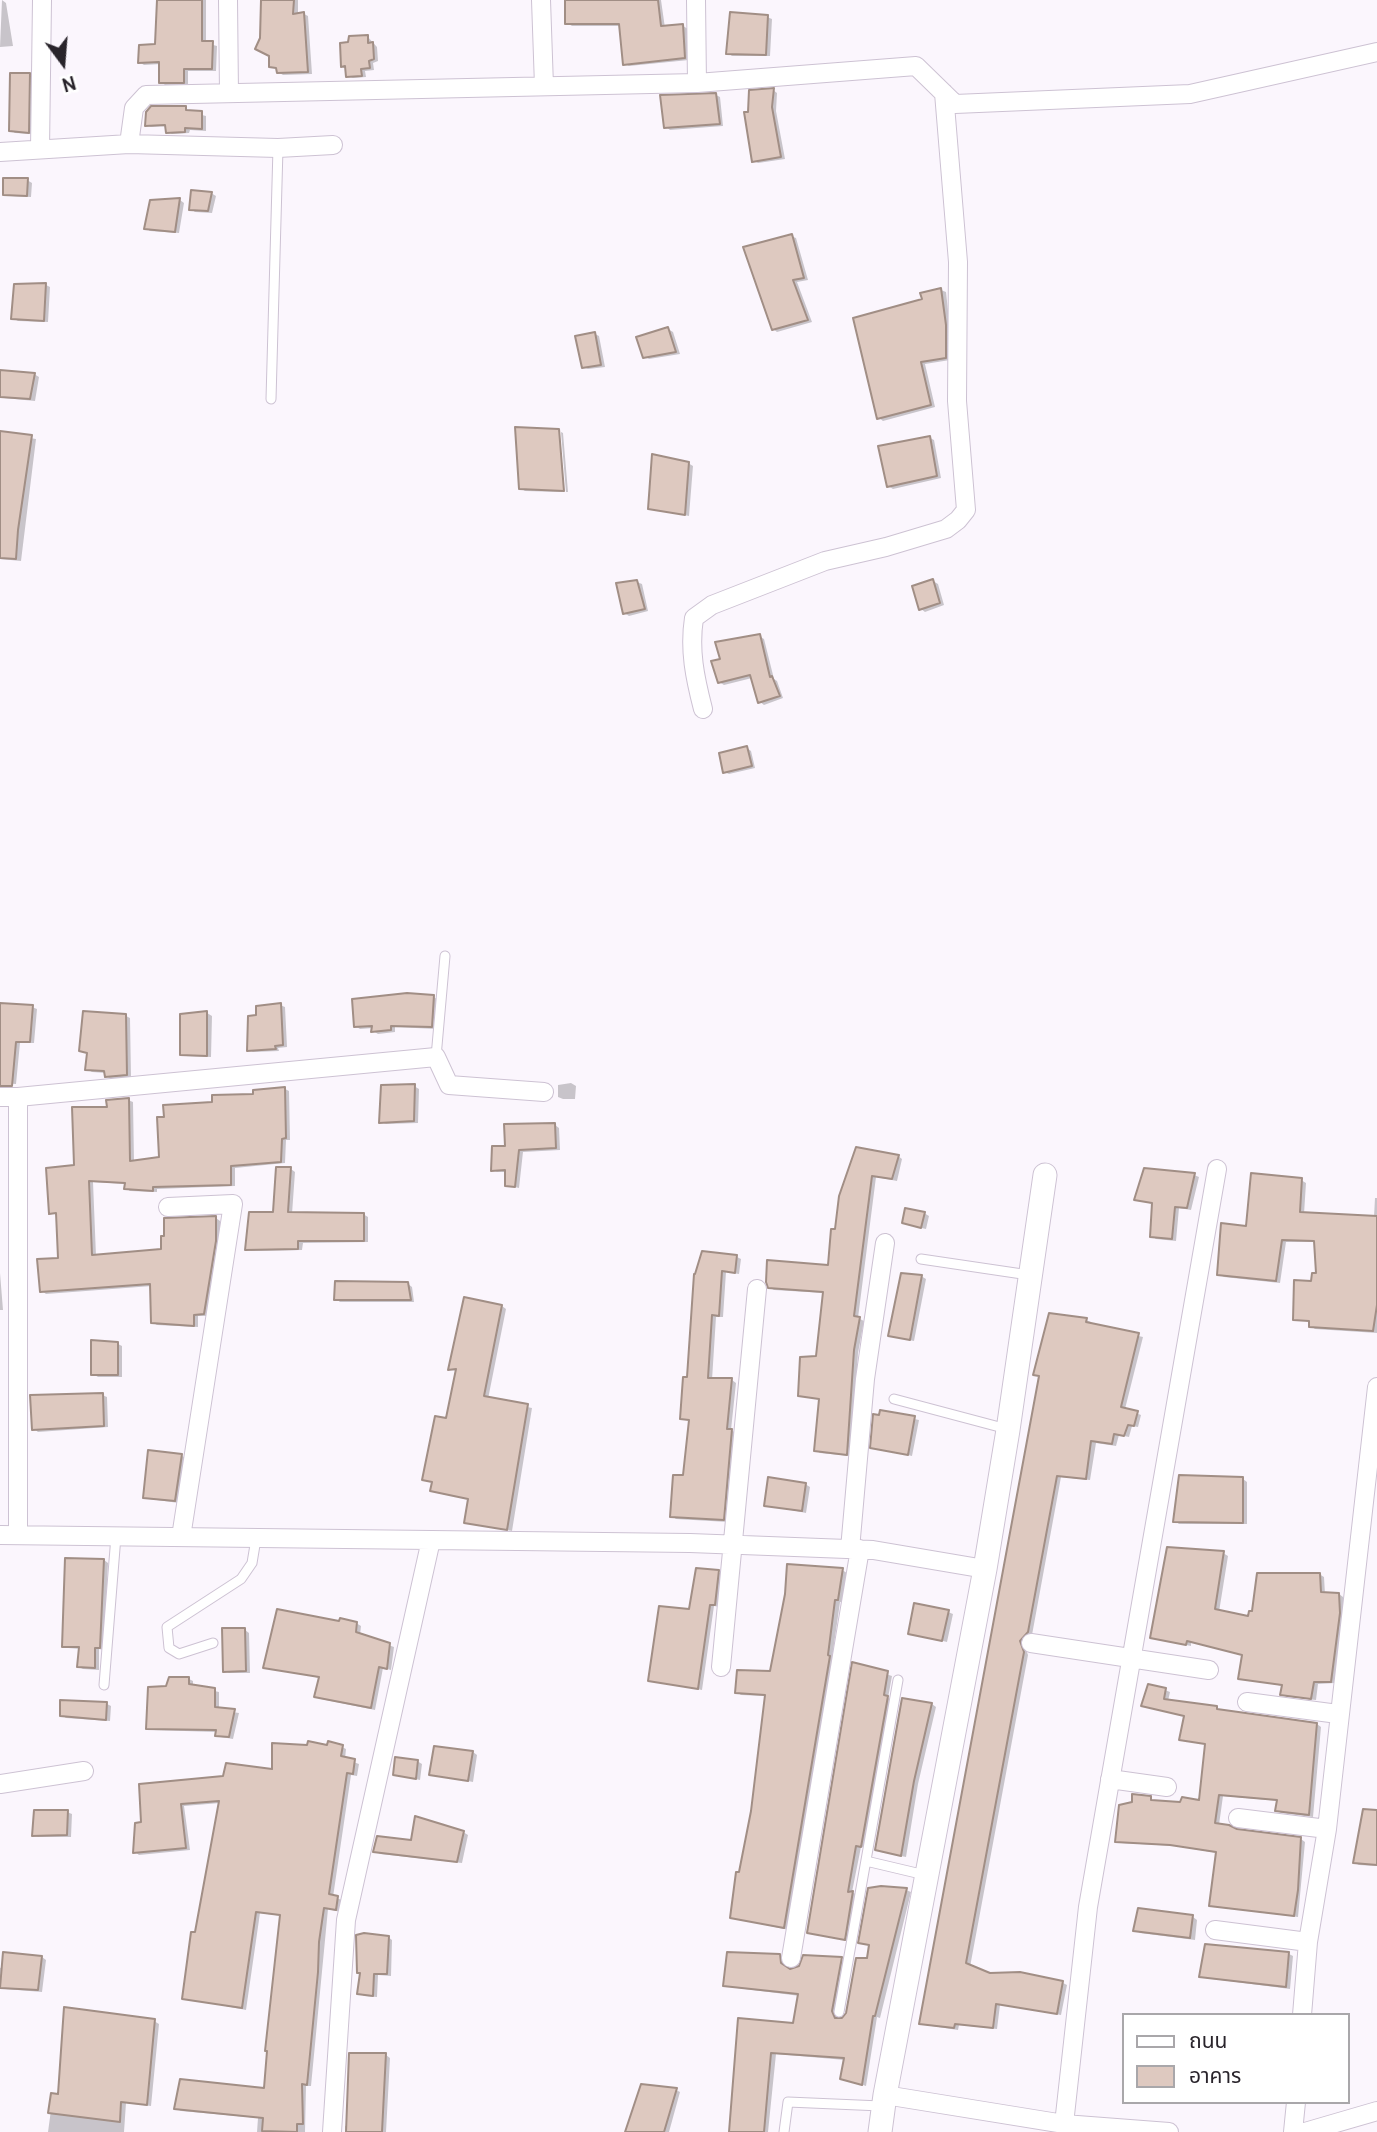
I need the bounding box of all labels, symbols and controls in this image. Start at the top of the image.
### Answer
north arrow [28,28,98,98]
text: N [59,71,79,97]
legend [1122,2013,1349,2104]
text: ถนน [1189,2028,1227,2053]
text: อาคาร [1189,2063,1241,2088]

